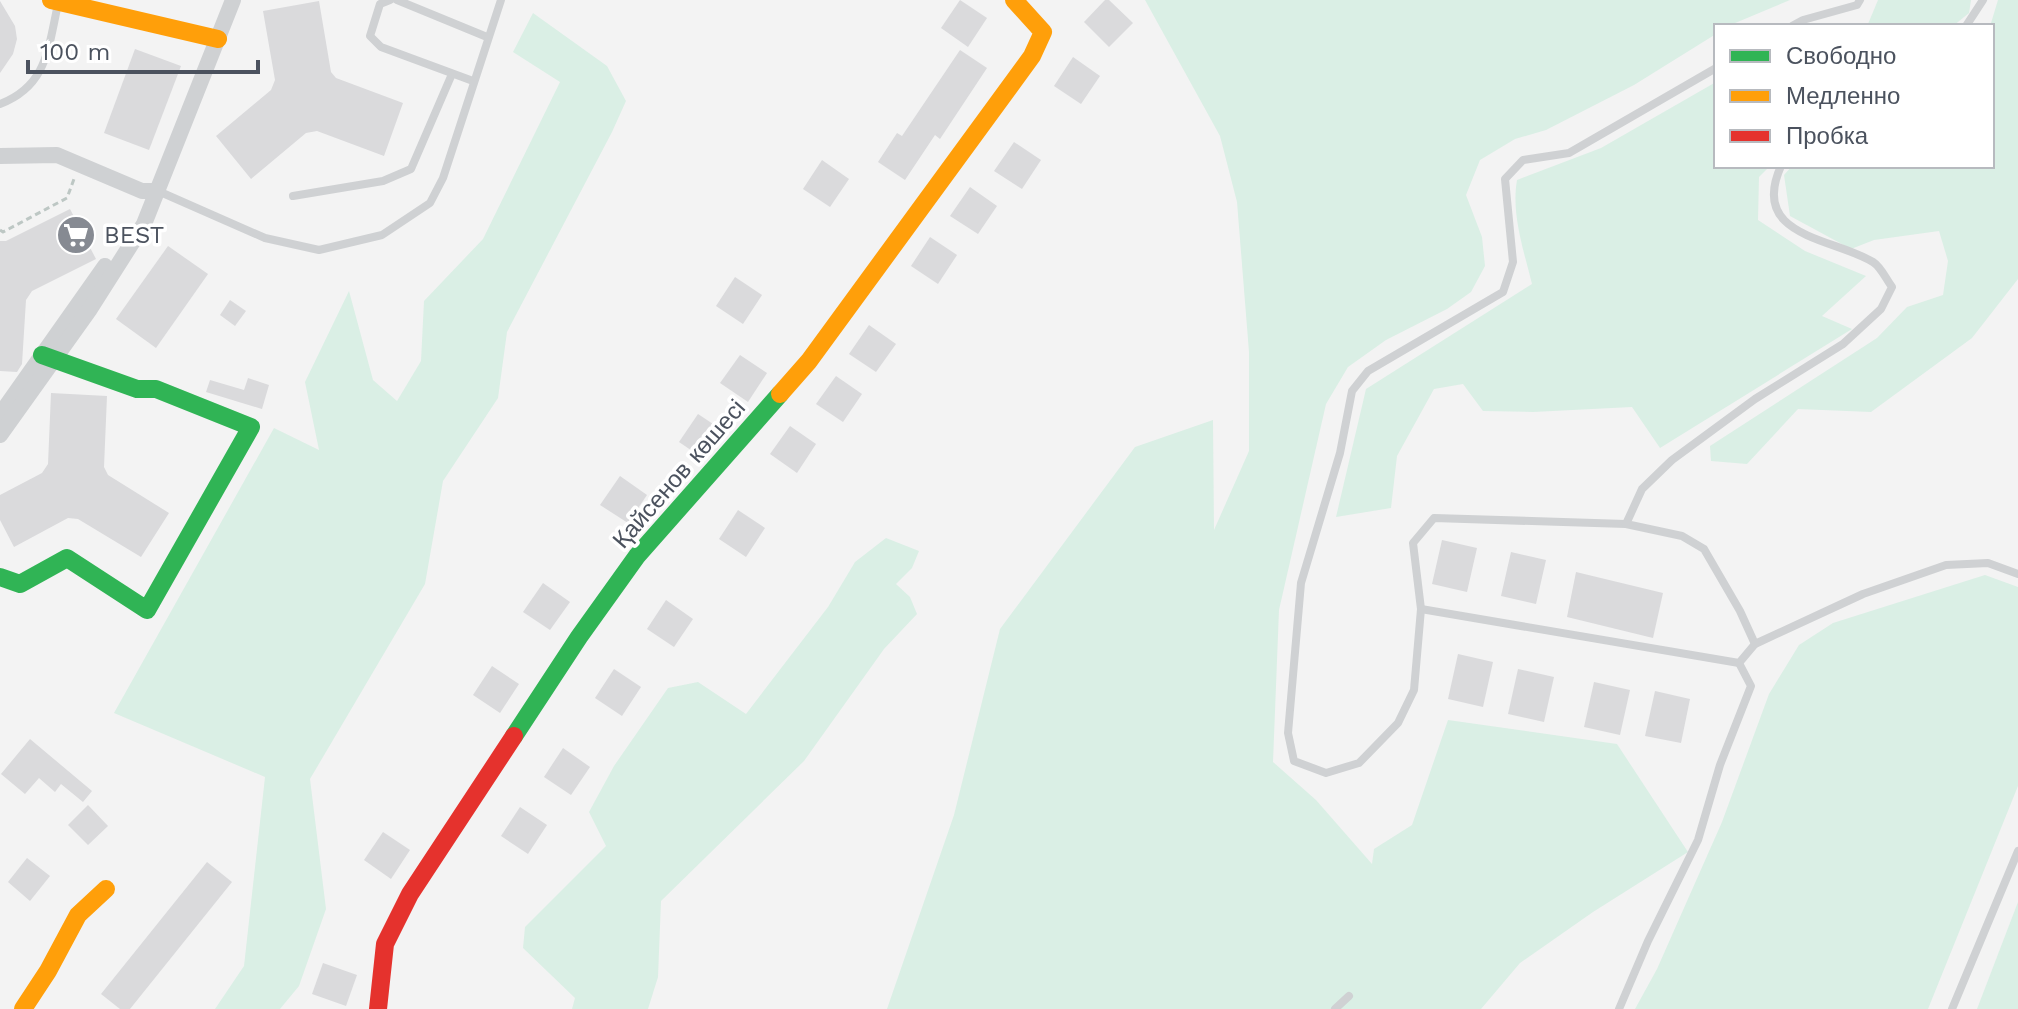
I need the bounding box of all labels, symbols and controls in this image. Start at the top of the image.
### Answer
scale bar [28,24,258,74]
legend [1714,24,1994,168]
text: 100 m [40,38,110,66]
text: Свободно [1786,42,1896,70]
text: Медленно [1786,82,1900,110]
text: Пробка [1786,122,1869,150]
supermarket icon: BEST [55,214,97,256]
place label: BEST [104,221,164,249]
street label: Қайсенов көшесі [607,394,751,554]

